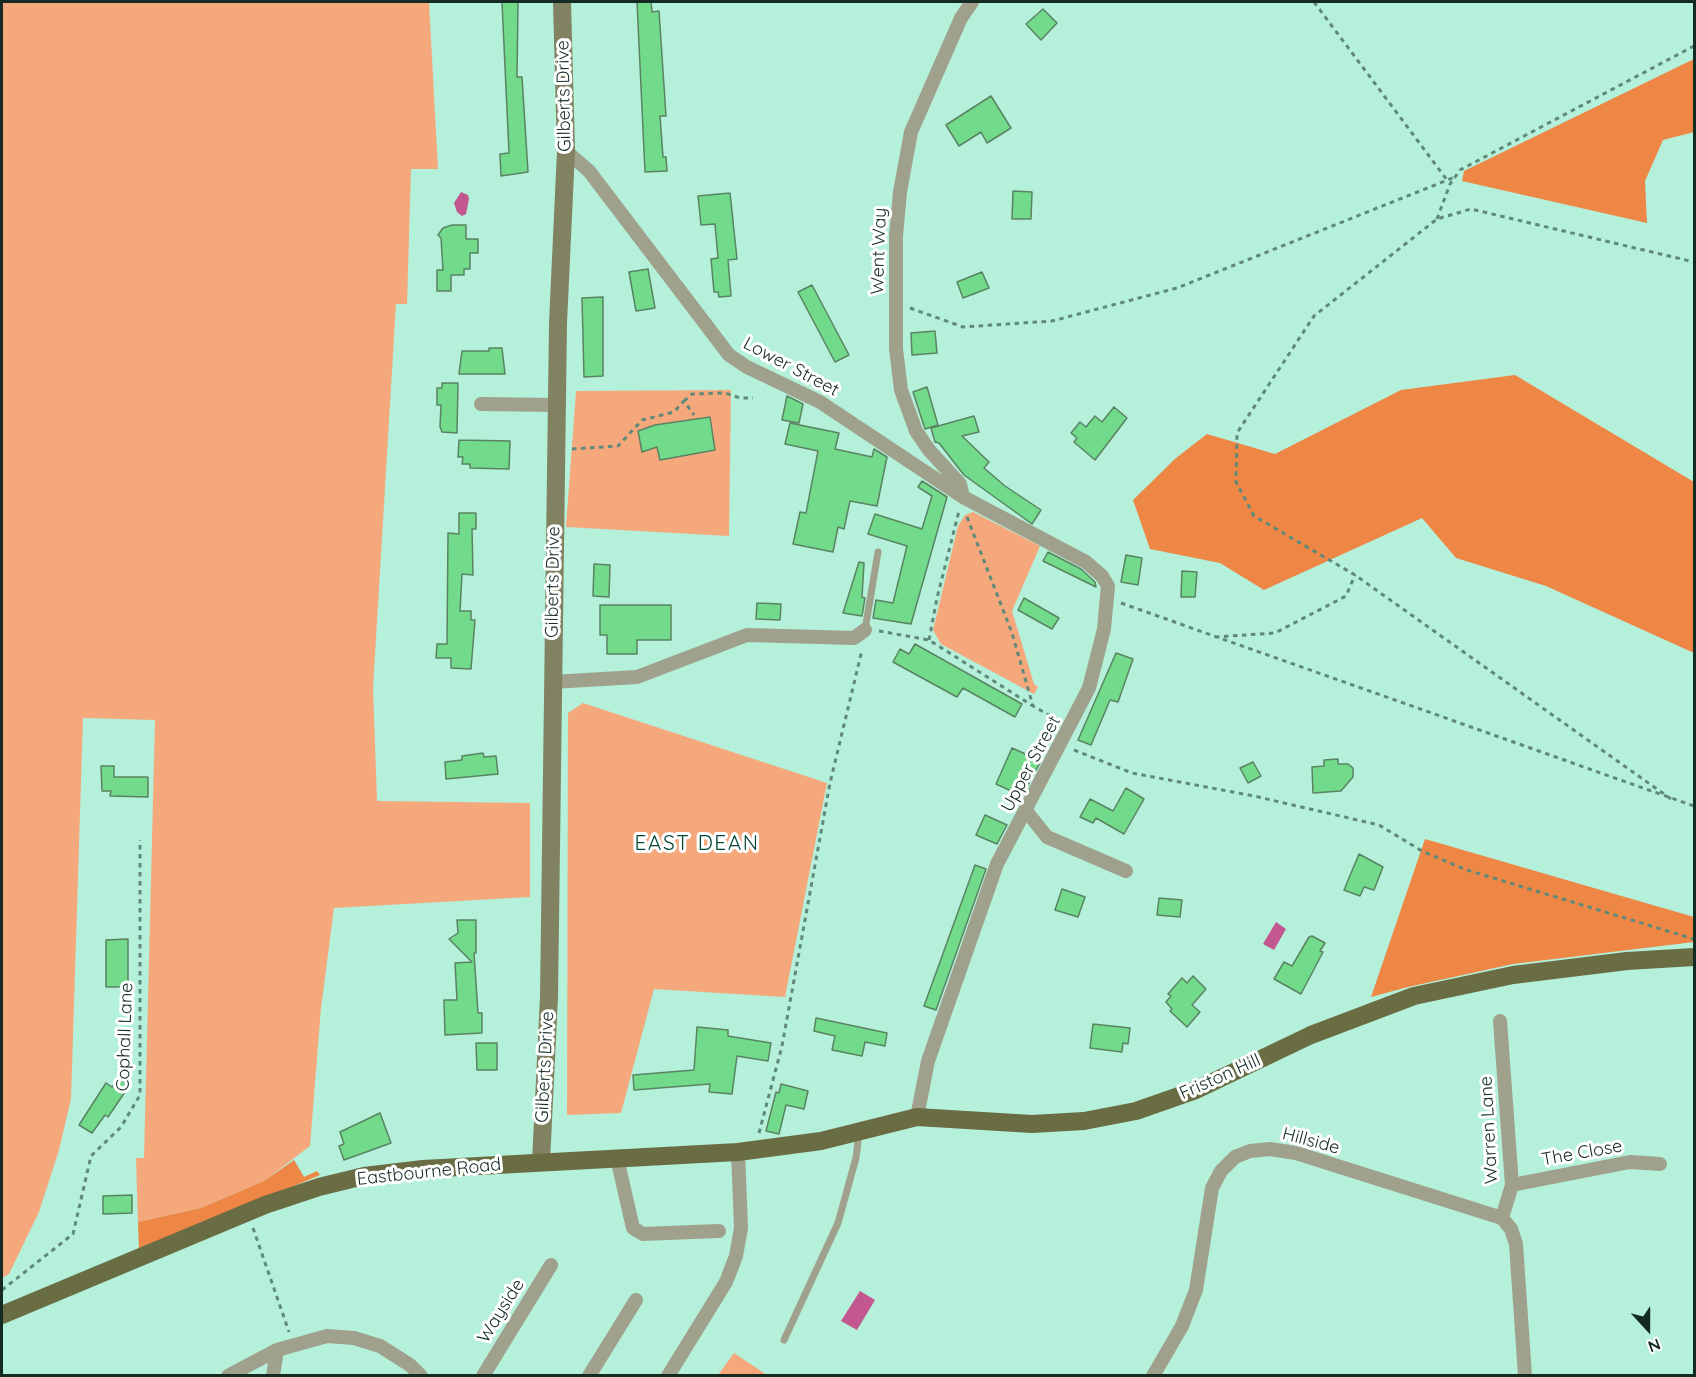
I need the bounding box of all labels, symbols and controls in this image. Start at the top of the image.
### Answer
street label: Gilberts Drive [552,40,576,152]
street label: Went Way [867,207,891,295]
street label: Lower Street [739,333,843,401]
street label: Gilberts Drive [541,526,565,638]
street label: Upper Street [997,712,1065,816]
district label: EAST DEAN [634,831,760,857]
street label: Cophall Lane [112,982,138,1092]
street label: Gilberts Drive [531,1011,559,1123]
street label: Friston Hill [1176,1050,1264,1104]
street label: Warren Lane [1475,1075,1503,1185]
street label: Hillside [1280,1123,1342,1159]
street label: The Close [1540,1135,1624,1171]
street label: Eastbourne Road [356,1154,502,1190]
street label: Wayside [473,1275,529,1347]
north arrow [1618,1299,1678,1359]
text: N [1645,1334,1664,1357]

